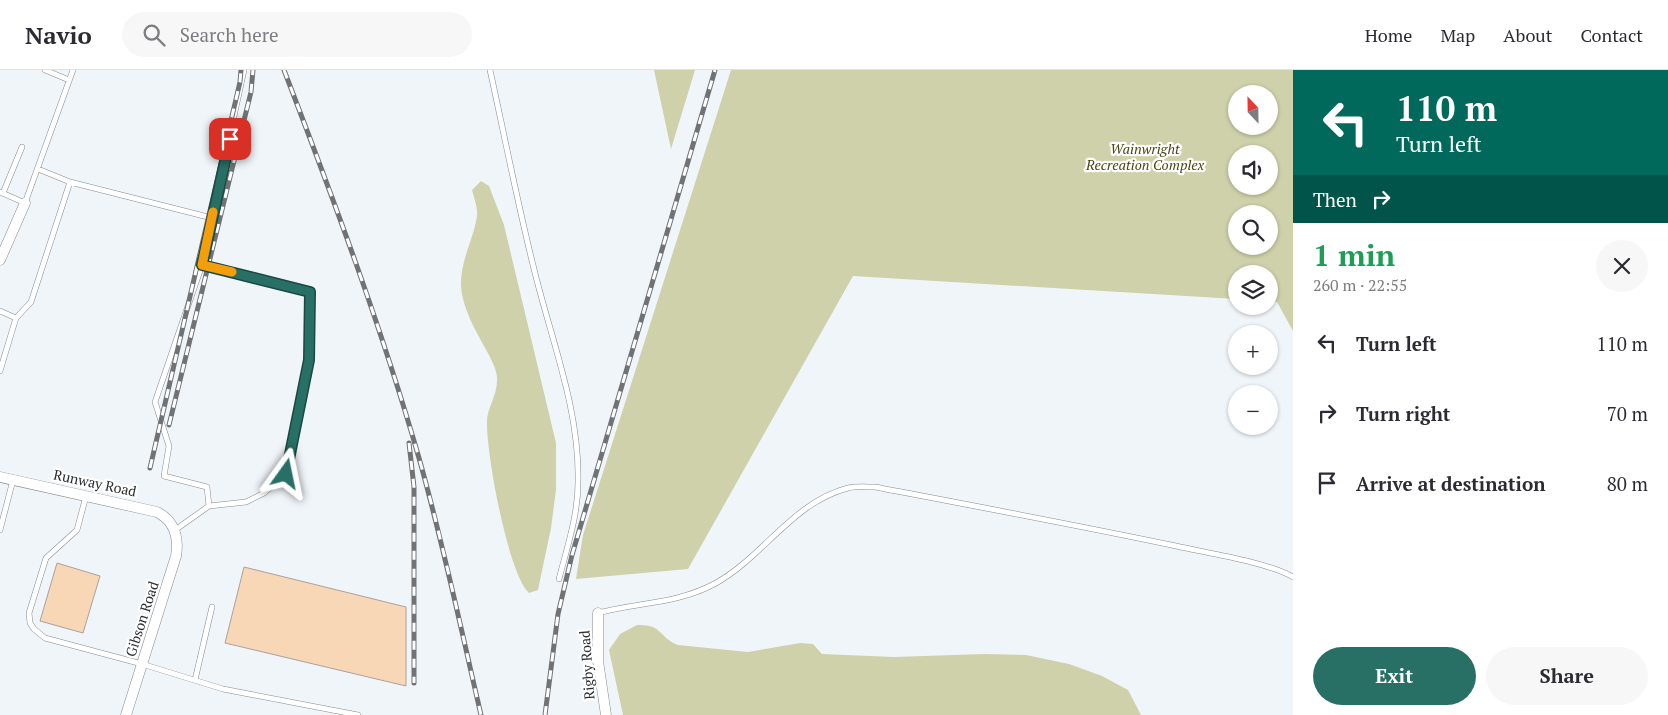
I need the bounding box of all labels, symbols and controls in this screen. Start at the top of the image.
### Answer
search box [122,12,472,57]
text: Navio [25,19,92,51]
icon: search [140,21,168,49]
text: Search here [180,22,279,47]
text: Home [1365,23,1412,47]
text: Map [1440,23,1475,47]
text: About [1503,23,1552,47]
text: Contact [1580,23,1643,47]
north arrow [1228,85,1278,135]
map controls [1228,85,1278,435]
text: 110 m [1396,85,1497,131]
icon: left [1313,90,1378,155]
pin [209,118,251,160]
icon: arrive [216,125,244,153]
text: Turn left [1396,129,1482,158]
park label: Wainwright Recreation Complex [1085,139,1205,174]
button: sound [1228,145,1278,195]
icon: right [1367,185,1395,213]
text: Then [1313,187,1357,212]
button: search [1228,205,1278,255]
text: 1 min [1313,235,1395,275]
button: close [1596,240,1648,292]
button: layers [1228,265,1278,315]
text: 260 m · 22:55 [1313,274,1407,296]
button: + [1228,325,1278,375]
icon: left [1313,329,1341,357]
text: Turn left [1356,331,1437,356]
text: 110 m [1597,331,1648,356]
button: − [1228,385,1278,435]
icon: right [1313,399,1341,427]
text: Turn right [1356,401,1450,426]
text: 70 m [1607,401,1648,426]
position arrow [259,447,311,499]
street label: Runway Road [52,464,138,501]
icon: arrive [1313,469,1341,497]
text: Arrive at destination [1356,471,1545,496]
text: 80 m [1607,471,1648,496]
street label: Gibson Road [120,578,163,659]
street label: Rigby Road [575,629,598,700]
button: Exit [1313,647,1476,705]
button: Share [1486,647,1648,705]

